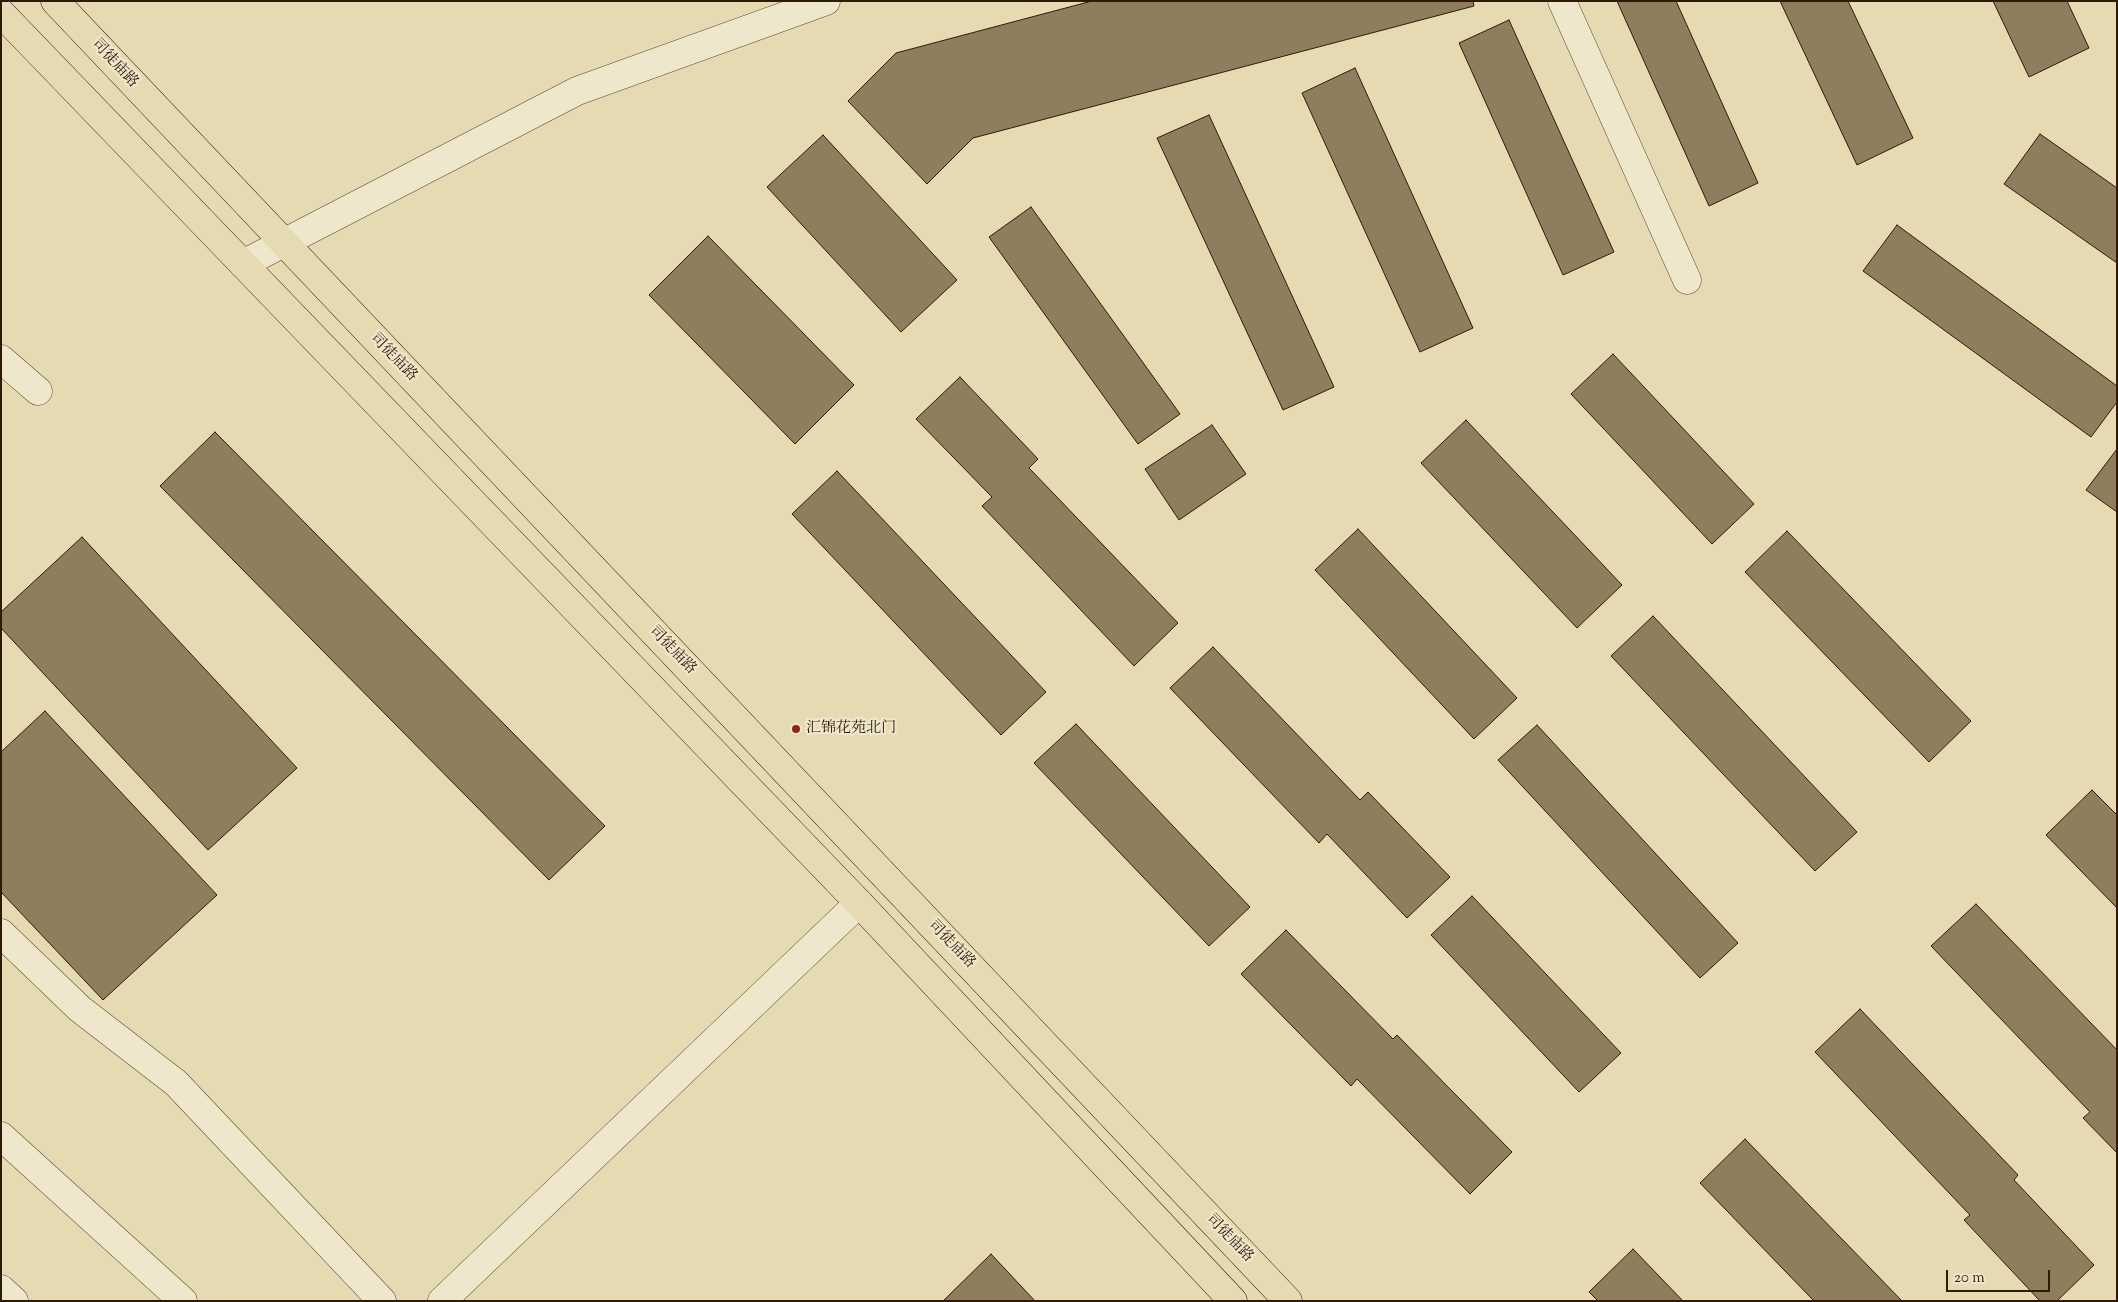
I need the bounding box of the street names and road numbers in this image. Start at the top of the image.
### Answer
street label: 司徒庙路 [87,36,141,92]
street label: 司徒庙路 [366,330,420,386]
street label: 司徒庙路 [645,623,699,679]
street label: 司徒庙路 [924,917,978,973]
street label: 司徒庙路 [1202,1211,1256,1267]

